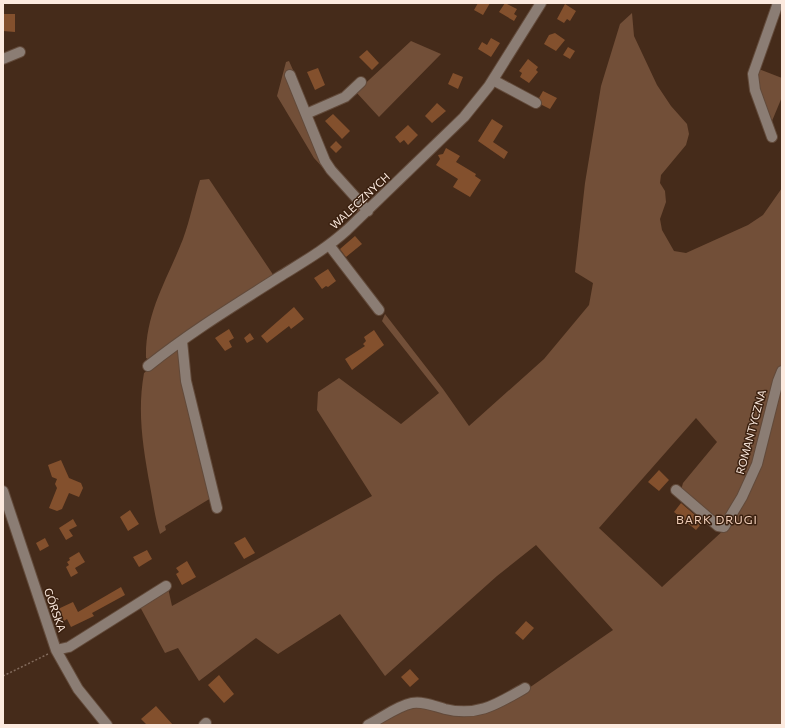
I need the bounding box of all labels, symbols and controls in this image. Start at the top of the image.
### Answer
street label: WALECZNYCH [327,170,392,232]
street label: ROMANTYCZNA [733,388,768,476]
district label: BARK DRUGI [676,512,758,526]
street label: GÓRSKA [42,586,70,634]

